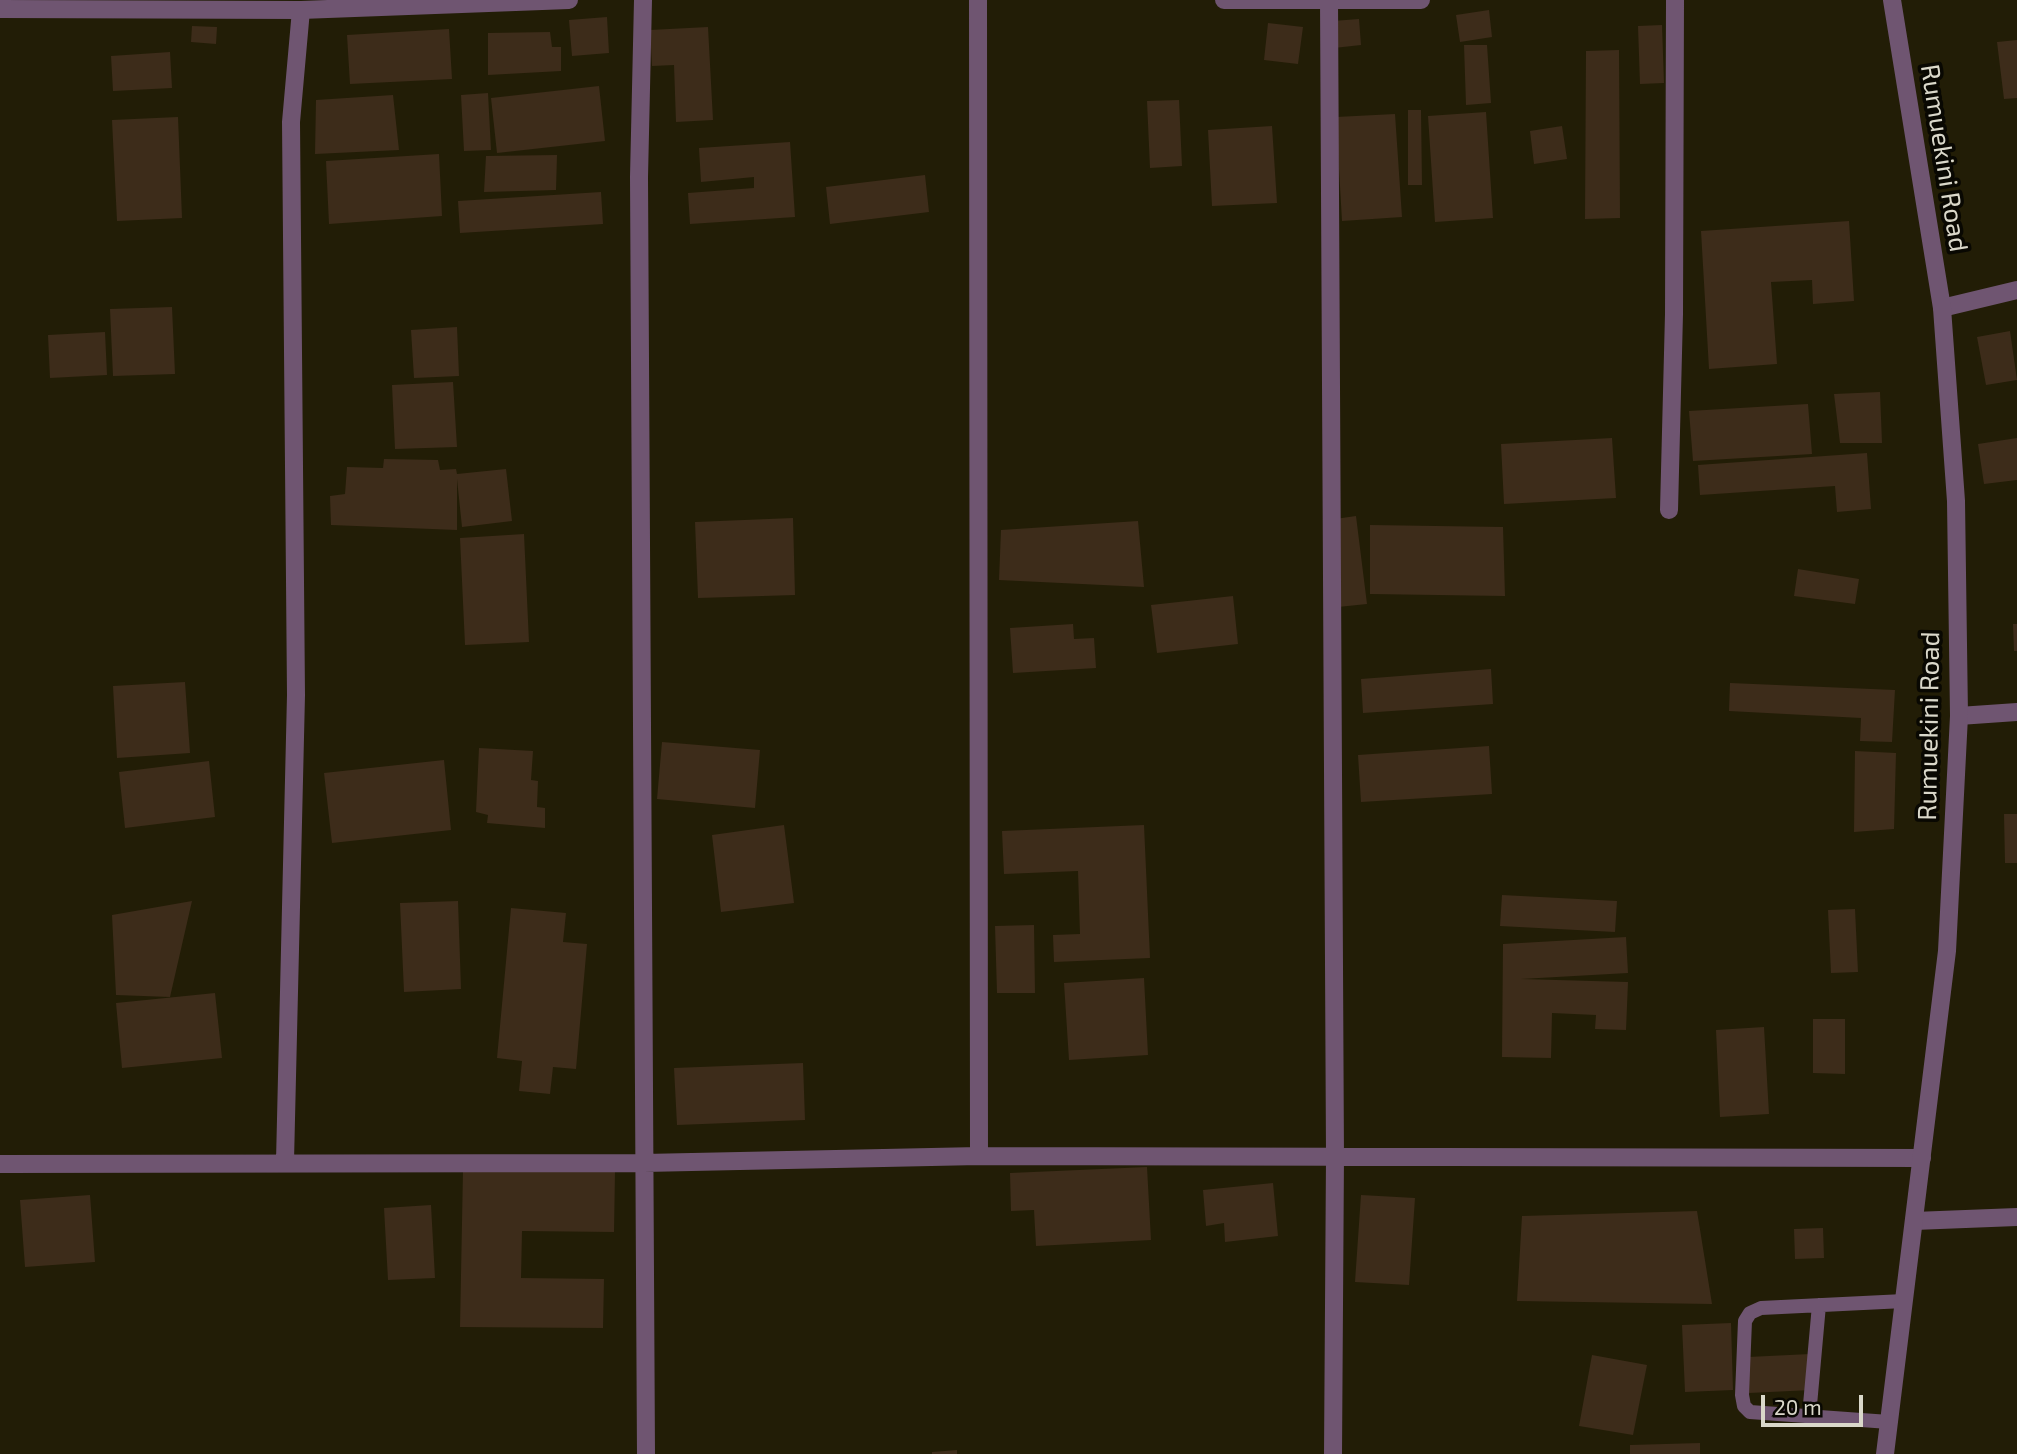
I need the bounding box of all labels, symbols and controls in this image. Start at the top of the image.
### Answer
street label: Rumuekini Road [1914,62,1974,254]
street label: Rumuekini Road [1912,631,1946,821]
scale bar [1765,1380,1867,1424]
text: 20 m [1774,1394,1822,1419]

